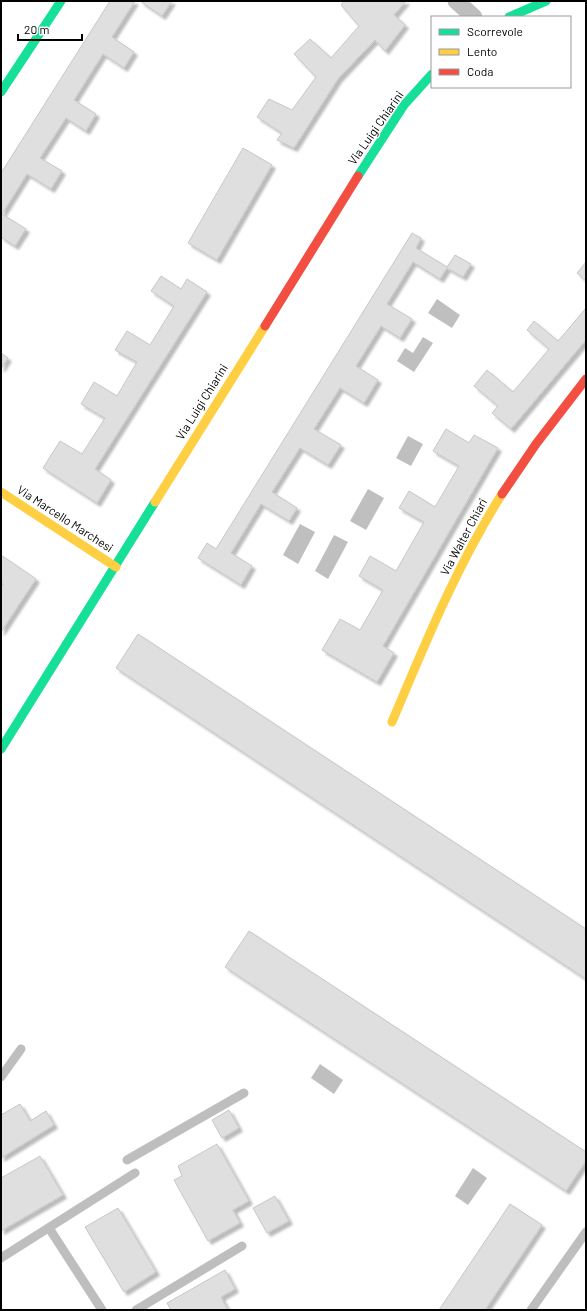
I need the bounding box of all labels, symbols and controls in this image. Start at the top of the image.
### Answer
scale bar [18,16,82,42]
legend [431,16,571,88]
text: 20 m [24,22,50,36]
text: Scorrevole [467,24,523,38]
text: Lento [467,44,497,58]
text: Coda [467,64,494,78]
street label: Via Luigi Chiarini [345,88,406,167]
street label: Via Luigi Chiarini [172,361,230,442]
street label: Via Marcello Marchesi [15,482,116,554]
street label: Via Walter Chiari [437,496,489,577]

